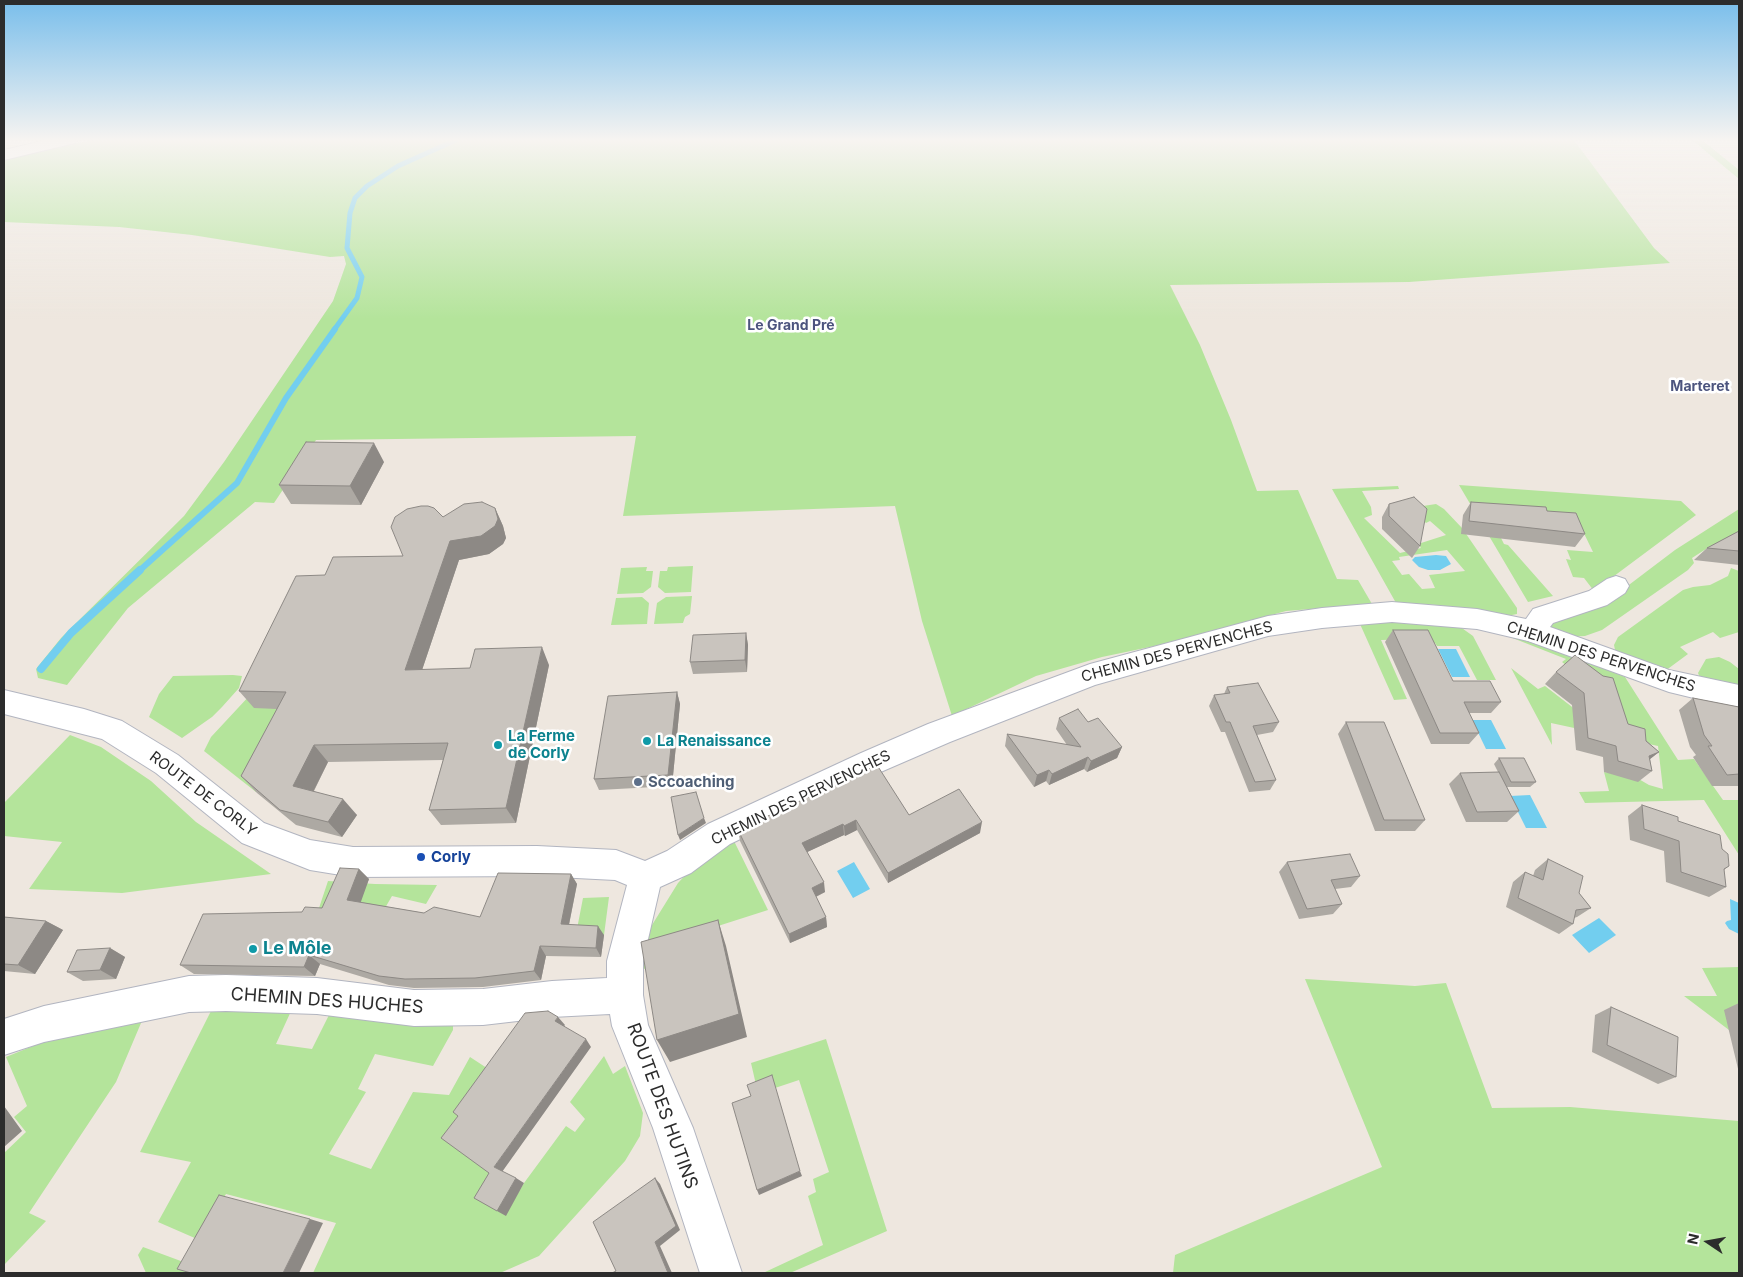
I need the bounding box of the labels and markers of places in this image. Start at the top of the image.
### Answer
place label: La Ferme de Corly [508,727,575,762]
place label: La Renaissance [657,732,771,750]
marker: La Renaissance [641,735,653,747]
marker: La Ferme de Corly [492,739,504,751]
place label: Sccoaching [648,773,735,791]
marker: Sccoaching [632,776,644,788]
place label: Corly [431,848,471,866]
marker: Corly [415,851,427,863]
place label: Le Môle [263,938,332,960]
marker: Le Môle [247,943,259,955]

